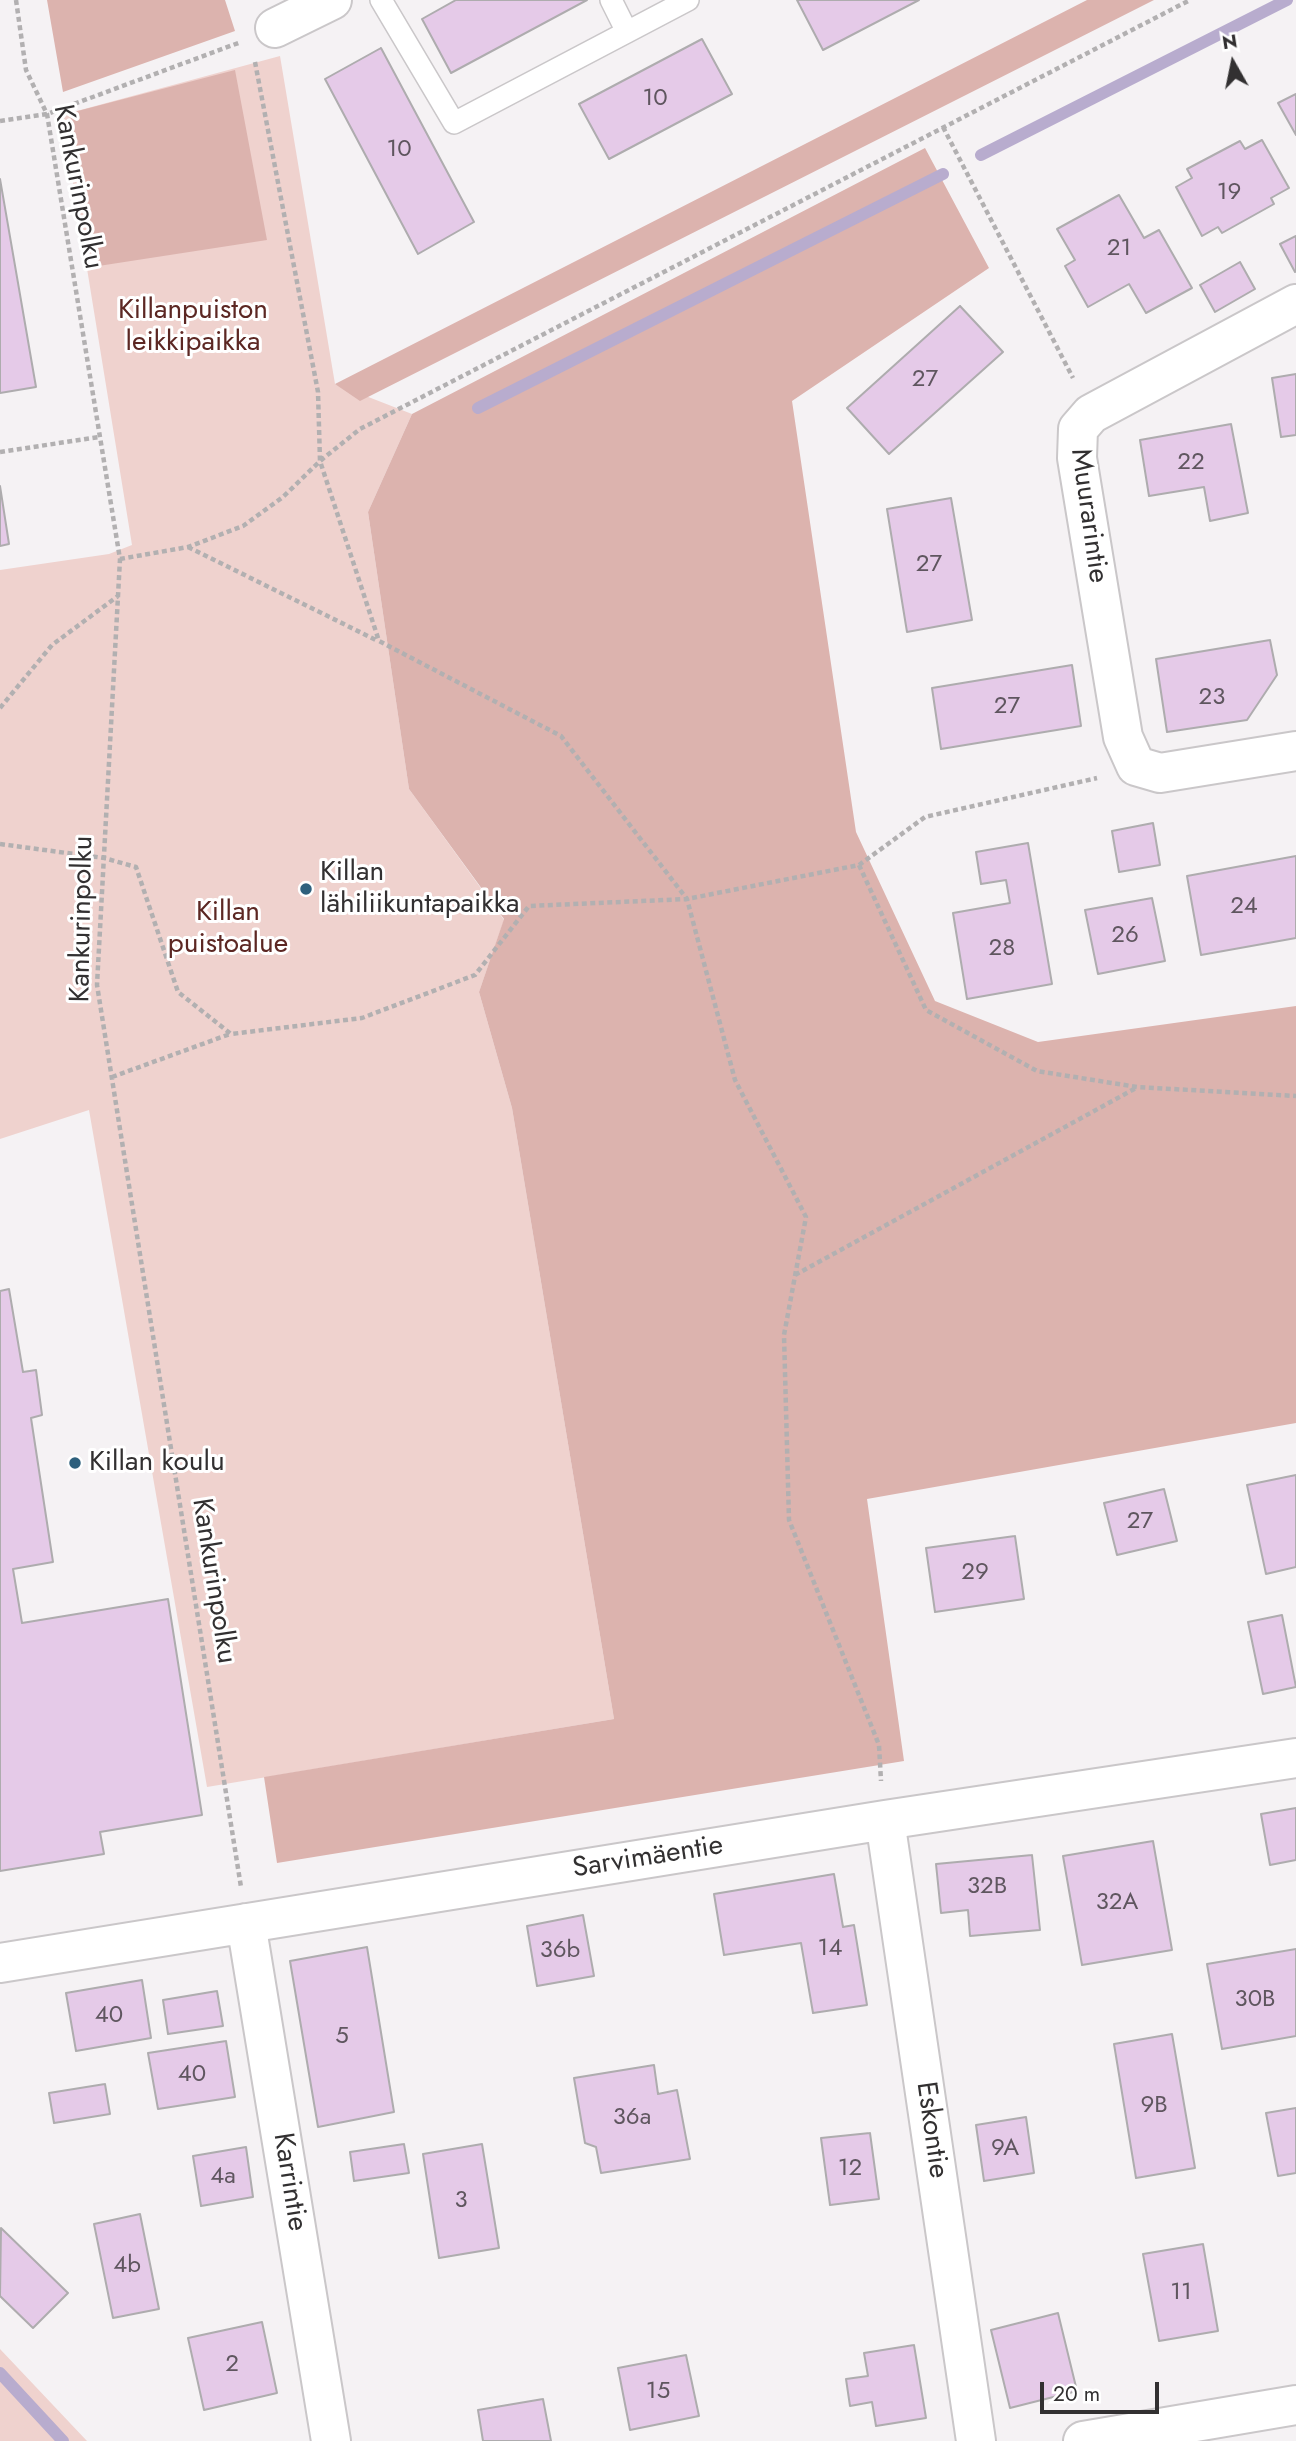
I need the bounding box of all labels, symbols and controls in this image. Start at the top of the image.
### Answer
text: N [1220,27,1239,56]
north arrow [1198,28,1268,98]
house number: 10 [642,85,668,113]
street label: Kankurinpolku [45,102,109,272]
house number: 10 [386,136,412,164]
house number: 19 [1217,179,1241,207]
house number: 21 [1107,235,1131,263]
park label: Killanpuiston leikkipaikka [118,294,268,360]
house number: 27 [912,366,938,394]
street label: Muurarintie [1062,447,1114,585]
house number: 22 [1177,449,1205,477]
house number: 27 [916,551,942,579]
house number: 23 [1199,684,1225,712]
house number: 27 [994,693,1020,721]
street label: Kankurinpolku [65,835,101,1003]
place label: Killan lähiliikuntapaikka [320,856,519,922]
marker: Killan lähiliikuntapaikka [298,881,314,897]
house number: 24 [1230,893,1258,921]
park label: Killan puistoalue [168,896,288,962]
house number: 26 [1111,922,1139,950]
house number: 28 [989,935,1015,963]
place label: Killan koulu [89,1446,225,1480]
marker: Killan koulu [67,1455,83,1471]
street label: Kankurinpolku [183,1496,243,1666]
house number: 27 [1127,1508,1153,1536]
house number: 29 [961,1559,989,1587]
street label: Sarvimäentie [570,1830,726,1886]
house number: 32B [967,1873,1007,1901]
house number: 32A [1096,1889,1138,1917]
house number: 14 [818,1935,842,1963]
house number: 36b [540,1937,580,1965]
house number: 30B [1235,1986,1275,2014]
house number: 40 [95,2002,123,2030]
house number: 5 [335,2023,349,2051]
house number: 40 [178,2061,206,2089]
street label: Eskontie [908,2080,954,2180]
house number: 9B [1140,2092,1168,2120]
house number: 36a [613,2104,651,2132]
street label: Karrintie [265,2131,313,2233]
house number: 9A [991,2135,1019,2163]
house number: 12 [838,2155,862,2183]
house number: 4a [210,2163,236,2191]
house number: 3 [454,2187,468,2215]
house number: 4b [113,2252,141,2280]
house number: 11 [1170,2279,1192,2307]
house number: 2 [225,2351,239,2379]
scale bar [1044,2368,1163,2412]
house number: 15 [646,2378,670,2406]
text: 20 m [1053,2379,1100,2409]

